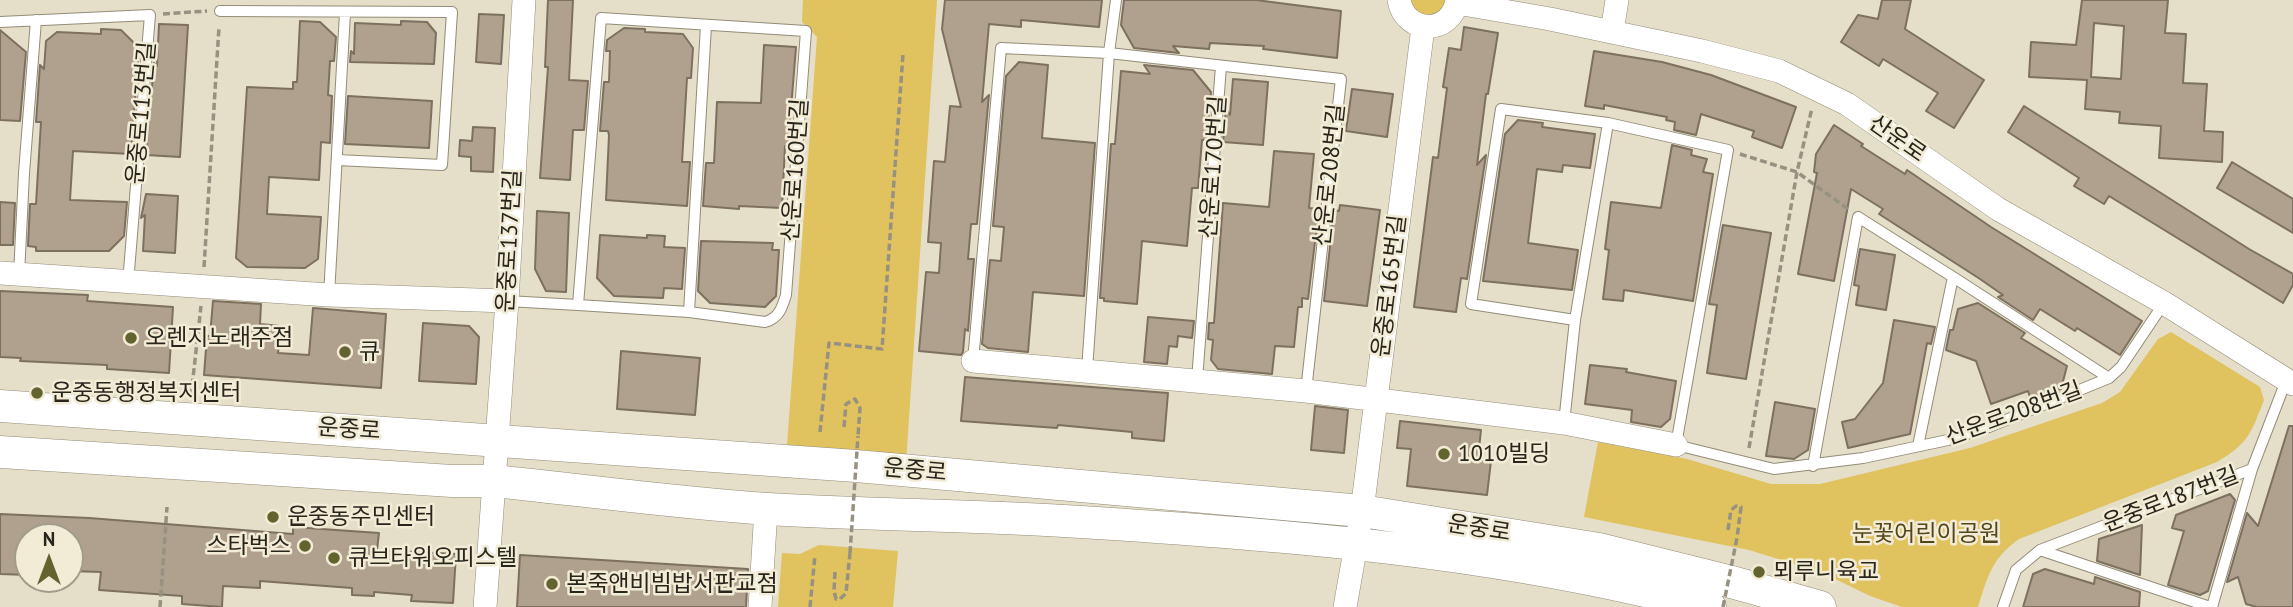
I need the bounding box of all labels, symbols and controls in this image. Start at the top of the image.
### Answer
street label: 운중로113번길 [122,40,162,186]
street label: 산운로170번길 [1195,95,1233,239]
street label: 산운로160번길 [777,98,815,242]
street label: 산운로208번길 [1309,102,1351,248]
street label: 산운로 [1863,109,1931,169]
street label: 운중로137번길 [492,169,528,313]
street label: 운중로165번길 [1368,213,1412,359]
place label: 오렌지노래주점 [145,324,293,352]
marker: 오렌지노래주점 [123,330,139,346]
place label: 큐 [359,338,380,366]
marker: 큐 [337,344,353,360]
street label: 산운로208번길 [1942,377,2086,451]
place label: 운중동행정복지센터 [51,379,241,407]
marker: 운중동행정복지센터 [29,385,45,401]
street label: 운중로 [316,414,382,446]
place label: 1010빌딩 [1458,440,1550,468]
marker: 1010빌딩 [1436,446,1452,462]
street label: 운중로 [882,454,948,488]
street label: 운중로187번길 [2099,461,2243,539]
place label: 운중동주민센터 [287,503,435,531]
marker: 운중동주민센터 [265,509,281,525]
street label: 운중로 [1445,510,1513,548]
park label: 눈꽃어린이공원 [1852,520,2000,548]
north arrow [14,523,84,593]
text: N [43,527,55,551]
place label: 스타벅스 [206,532,291,560]
marker: 스타벅스 [297,538,313,554]
place label: 큐브타워오피스텔 [348,544,517,572]
marker: 큐브타워오피스텔 [326,550,342,566]
place label: 뫼루니육교 [1773,558,1879,586]
marker: 뫼루니육교 [1751,564,1767,580]
place label: 본죽앤비빔밥서판교점 [566,570,778,598]
marker: 본죽앤비빔밥서판교점 [544,576,560,592]

